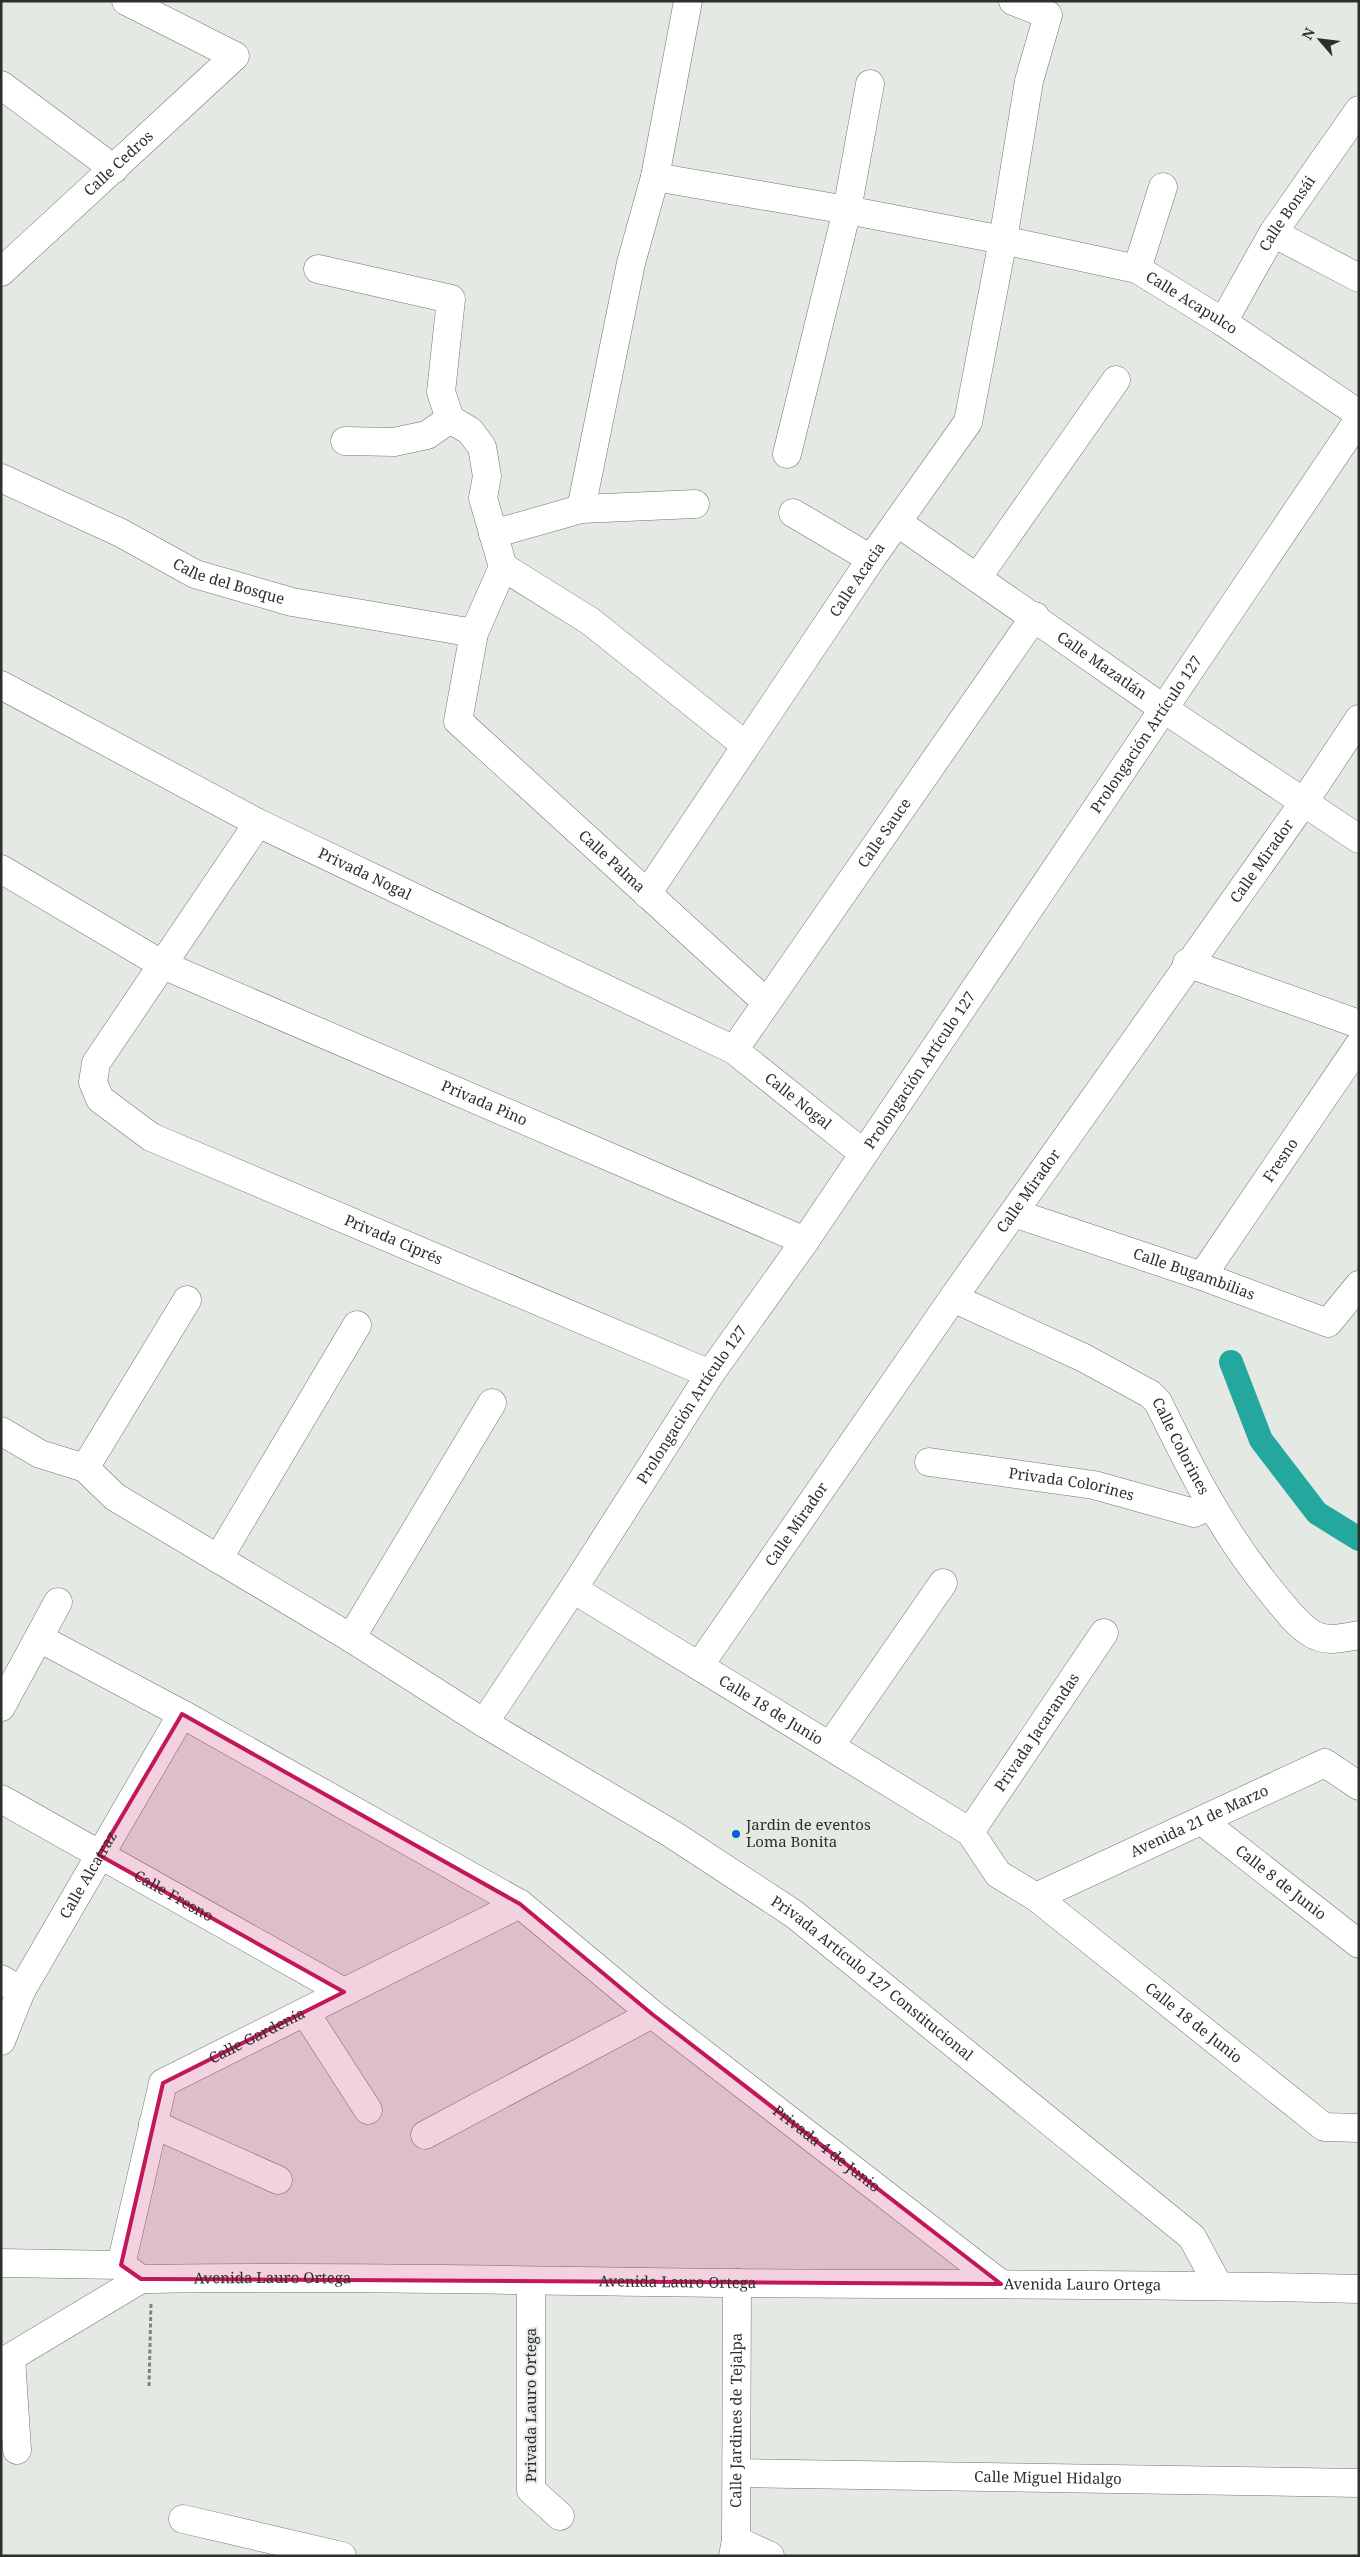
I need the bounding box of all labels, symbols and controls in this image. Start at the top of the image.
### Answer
north arrow [1295,15,1345,65]
text: N [1297,24,1319,43]
street label: Calle Cedros [79,125,157,200]
street label: Calle Bonsái [1254,171,1319,255]
street label: Calle Acapulco [1142,266,1242,338]
street label: Calle Acacia [824,538,889,620]
street label: Calle del Bosque [170,553,287,608]
street label: Calle Mazatlán [1053,626,1152,703]
street label: Prolongación Artículo 127 [1085,651,1206,817]
street label: Calle Sauce [852,794,915,871]
street label: Calle Mirador [1225,815,1298,907]
street label: Calle Palma [575,825,650,896]
street label: Privada Nogal [315,842,415,904]
street label: Prolongación Artículo 127 [859,987,979,1152]
street label: Calle Nogal [761,1068,837,1133]
street label: Privada Pino [438,1075,531,1130]
street label: Fresno [1258,1134,1302,1186]
street label: Calle Mirador [991,1145,1064,1236]
street label: Privada Ciprés [342,1209,446,1269]
street label: Calle Bugambilias [1131,1243,1258,1304]
street label: Prolongación Artículo 127 [632,1321,751,1487]
street label: Calle Colorines [1148,1394,1215,1498]
street label: Privada Colorines [1007,1462,1137,1505]
street label: Calle Mirador [760,1478,832,1570]
street label: Privada Jacarandas [989,1669,1083,1795]
street label: Calle 18 de Junio [716,1670,827,1749]
street label: Avenida 21 de Marzo [1127,1780,1271,1861]
place label: Jardin de eventos Loma Bonita [745,1814,871,1851]
street label: Calle Alcatraz [54,1827,121,1922]
marker: Jardin de eventos Loma Bonita [730,1828,742,1840]
street label: Calle 8 de Junio [1232,1840,1331,1924]
street label: Calle Fresno [131,1865,217,1926]
street label: Privada Artículo 127 Constitucional [767,1891,978,2065]
street label: Calle 18 de Junio [1142,1977,1247,2067]
street label: Calle Gardenía [205,2002,308,2068]
street label: Privada 4 de Junio [769,2100,885,2196]
street label: Avenida Lauro Ortega [194,2267,351,2287]
street label: Avenida Lauro Ortega [599,2270,756,2292]
street label: Avenida Lauro Ortega [1004,2273,1161,2294]
street label: Privada Lauro Ortega [520,2328,540,2482]
street label: Calle Jardines de Tejalpa [725,2333,746,2508]
street label: Calle Miguel Hidalgo [974,2466,1122,2488]

